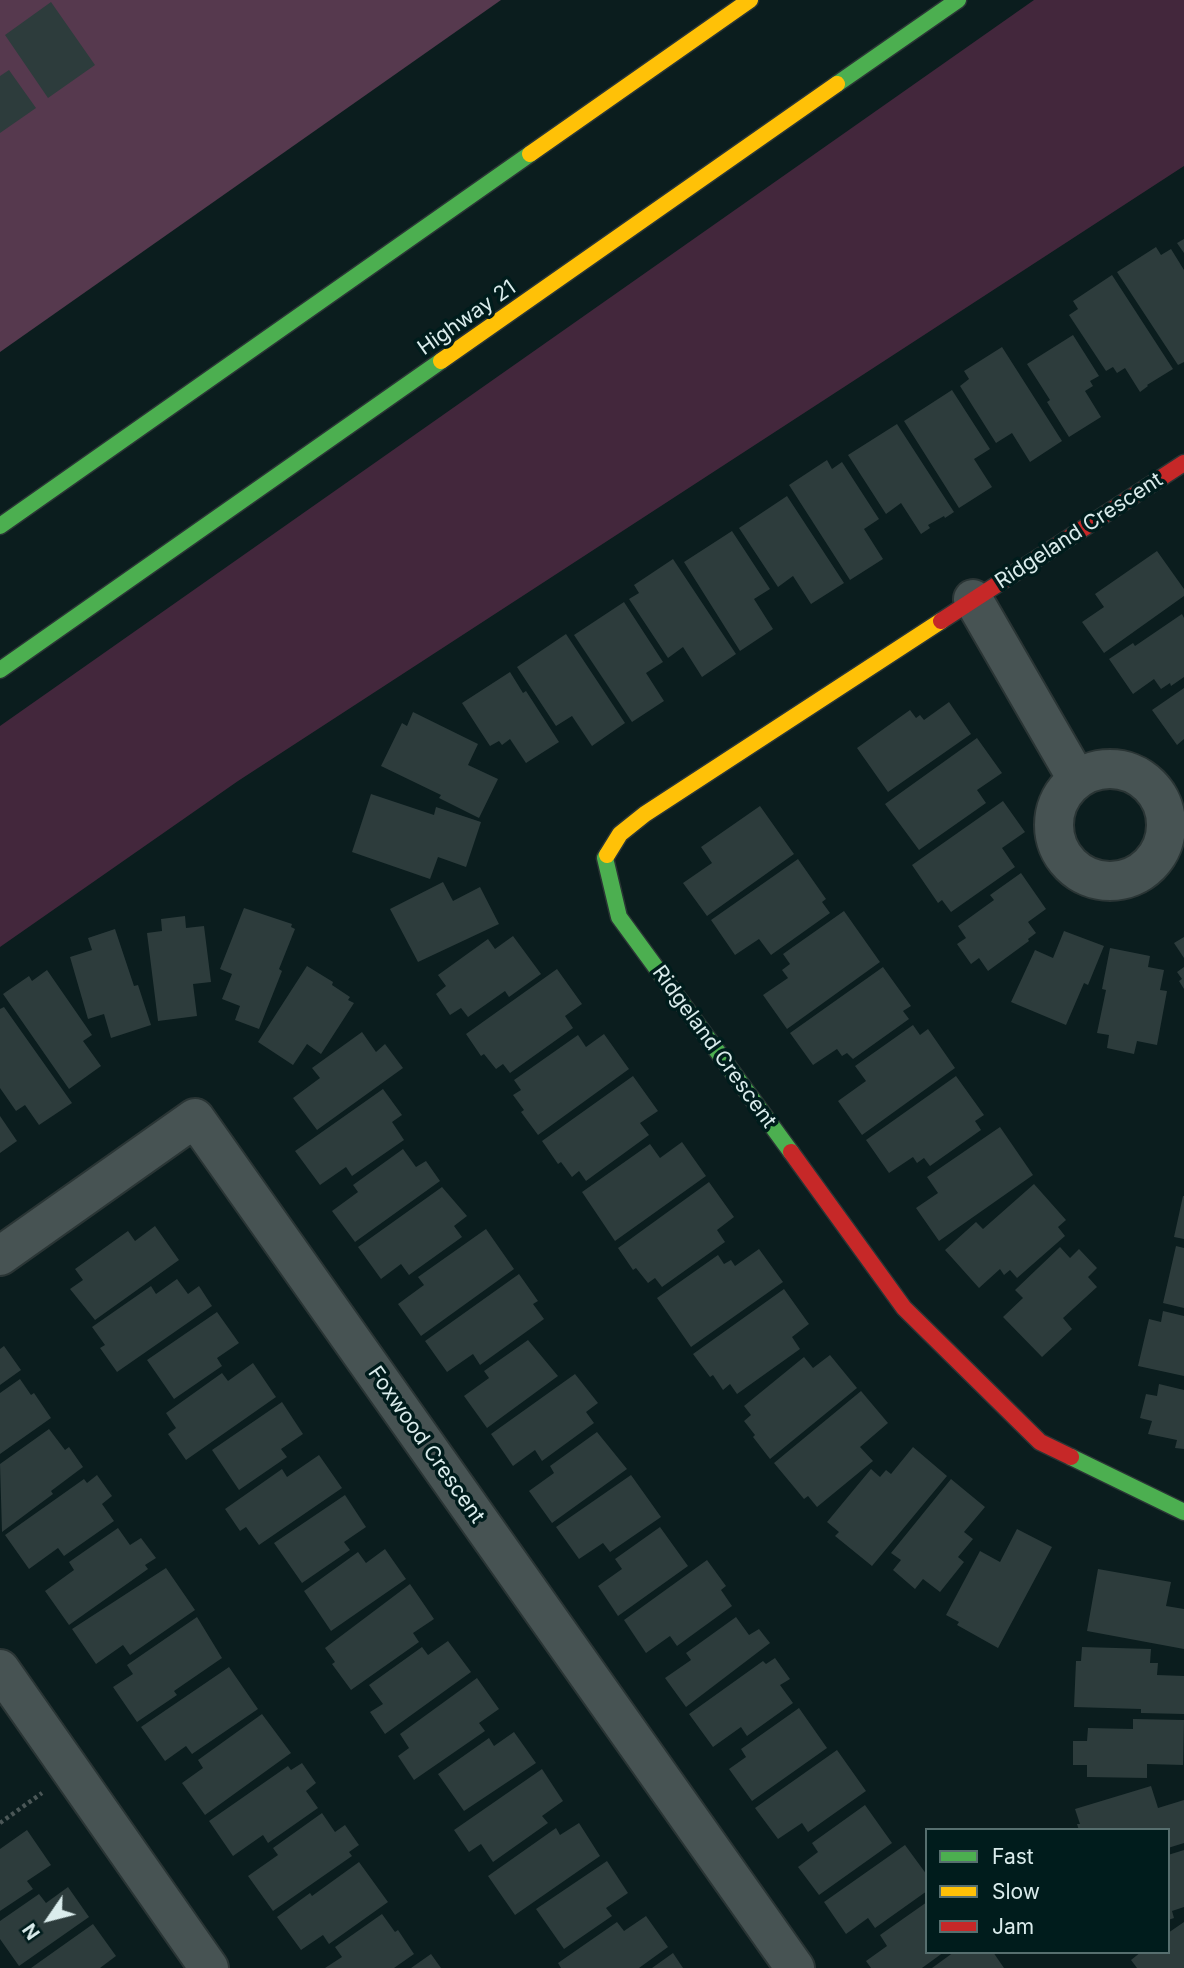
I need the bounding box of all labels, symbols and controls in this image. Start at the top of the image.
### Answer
street label: Highway 21 [413,275,521,361]
street label: Ridgeland Crescent [991,468,1167,594]
street label: Ridgeland Crescent [647,961,781,1133]
street label: Foxwood Crescent [362,1362,490,1528]
legend [925,1828,1170,1954]
text: Fast [992,1844,1034,1869]
text: Slow [992,1879,1040,1904]
north arrow [14,1884,84,1954]
text: Jam [992,1914,1034,1939]
text: N [18,1919,45,1944]

